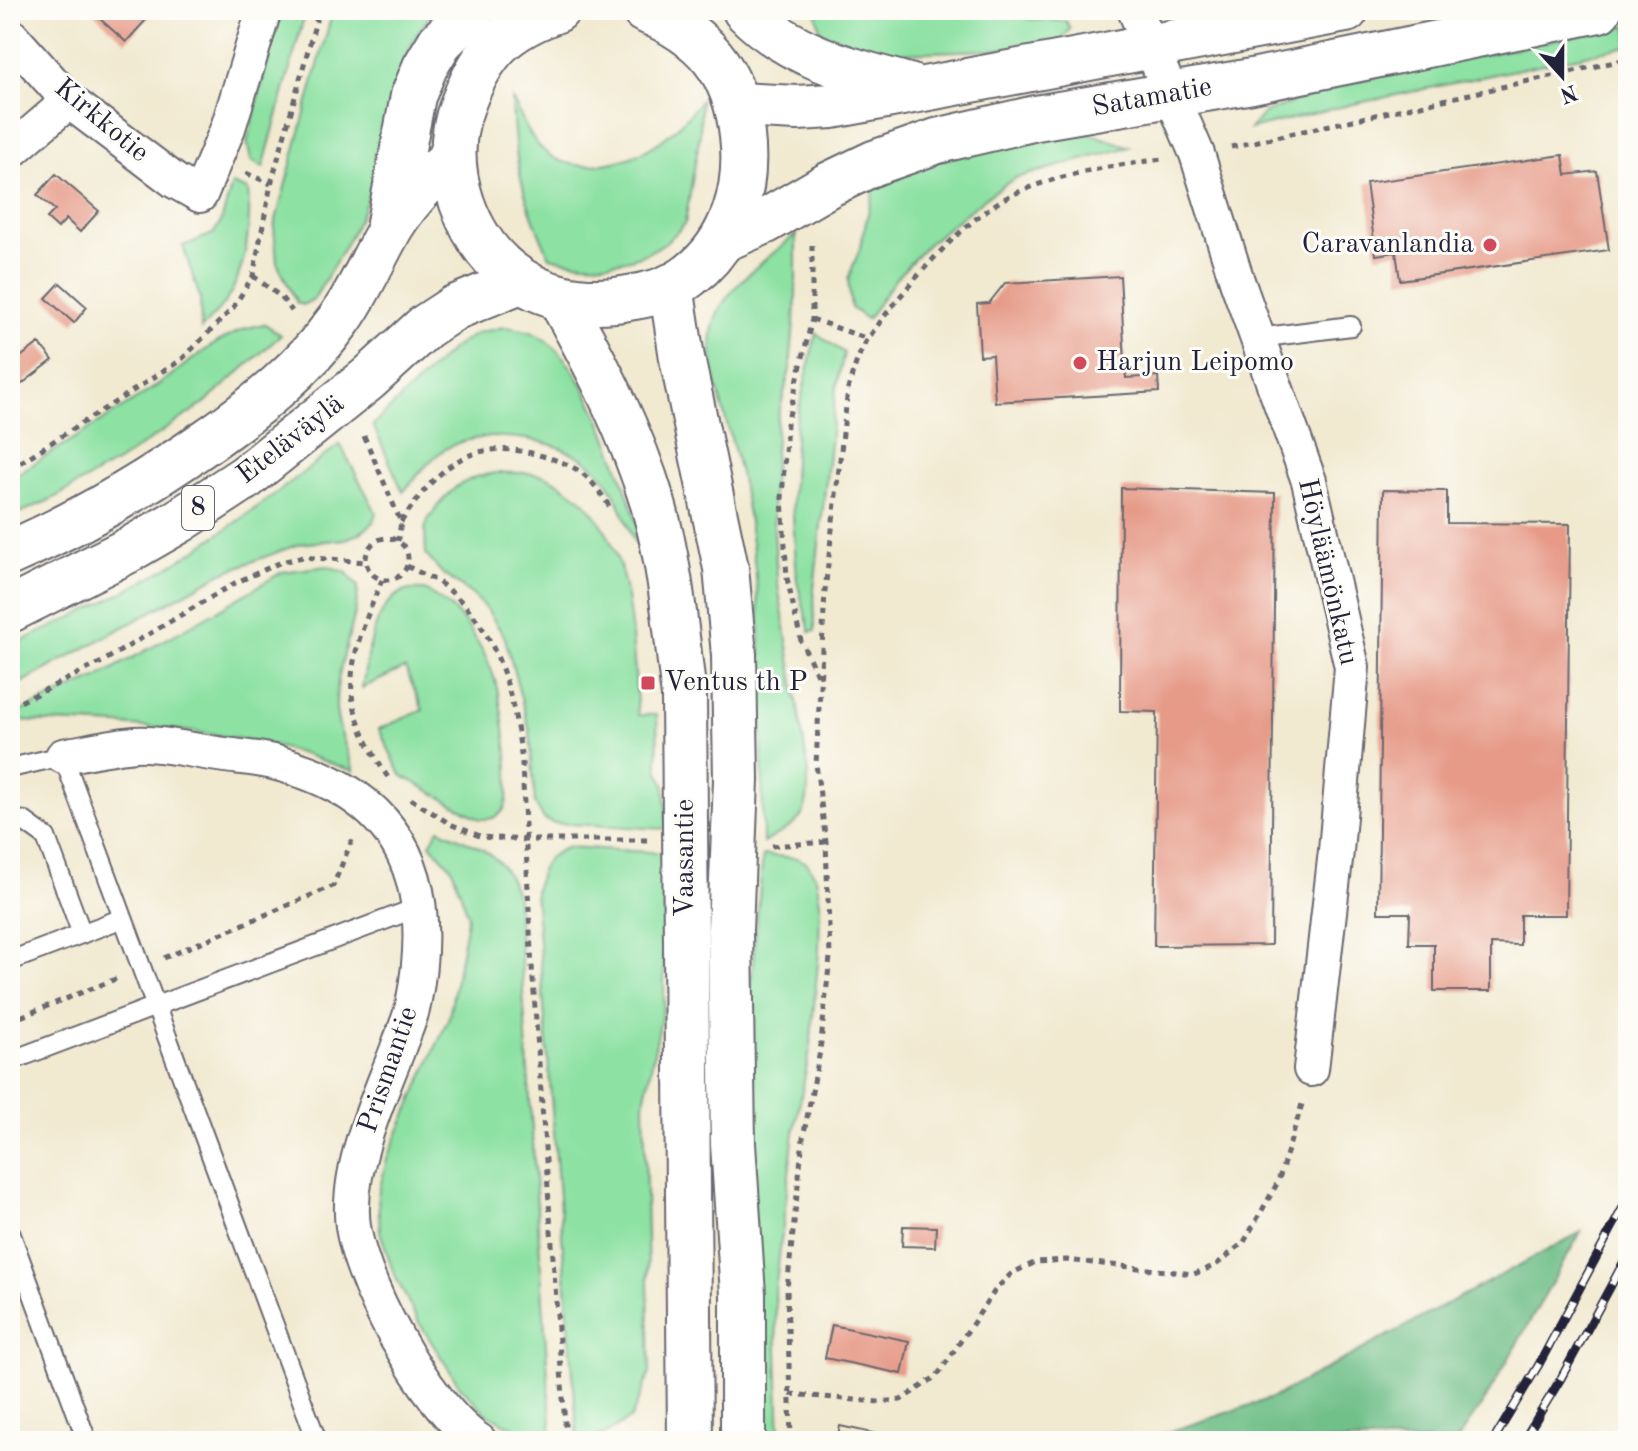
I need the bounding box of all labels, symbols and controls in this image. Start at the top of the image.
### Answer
north arrow [1522,36,1602,116]
street label: Kirkkotie [49,74,153,168]
street label: Satamatie [1090,74,1214,122]
text: N [1556,80,1580,106]
place label: Caravanlandia [1302,231,1474,259]
marker: Caravanlandia [1481,236,1499,254]
place label: Harjun Leipomo [1096,349,1294,377]
marker: Harjun Leipomo [1071,354,1089,372]
street label: Eteläväylä [232,390,350,490]
street label: Höyläämönkatu [1292,476,1362,668]
road number: 8 [182,486,214,530]
place label: Ventus th P [664,669,808,697]
marker: Ventus th P [639,674,657,692]
street label: Vaasantie [672,799,700,917]
street label: Prismantie [354,1003,424,1137]

